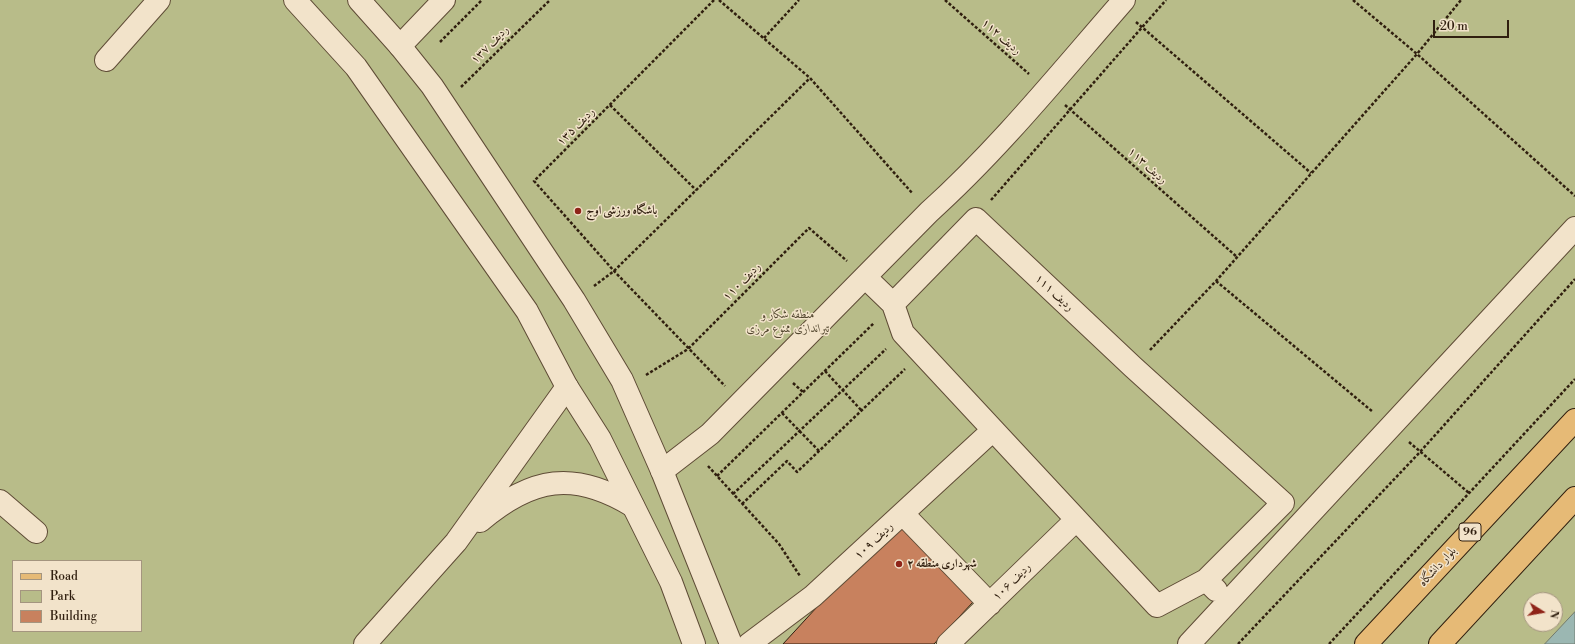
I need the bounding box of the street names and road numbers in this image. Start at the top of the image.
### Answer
street label: ردیف ۱۱۲ [978,16,1024,58]
street label: ردیف ۱۳۷ [468,23,512,67]
street label: ردیف ۱۳۵ [554,105,598,149]
street label: ردیف ۱۱۳ [1124,145,1170,187]
street label: ردیف ۱۱۰ [720,260,764,304]
street label: ردیف ۱۱۱ [1032,271,1076,315]
street label: ردیف ۱۰۹ [852,519,896,563]
road number: 96 [1459,523,1481,541]
street label: بلوار دانشگاه [1416,544,1460,590]
street label: ردیف ۱۰۶ [990,560,1034,604]

